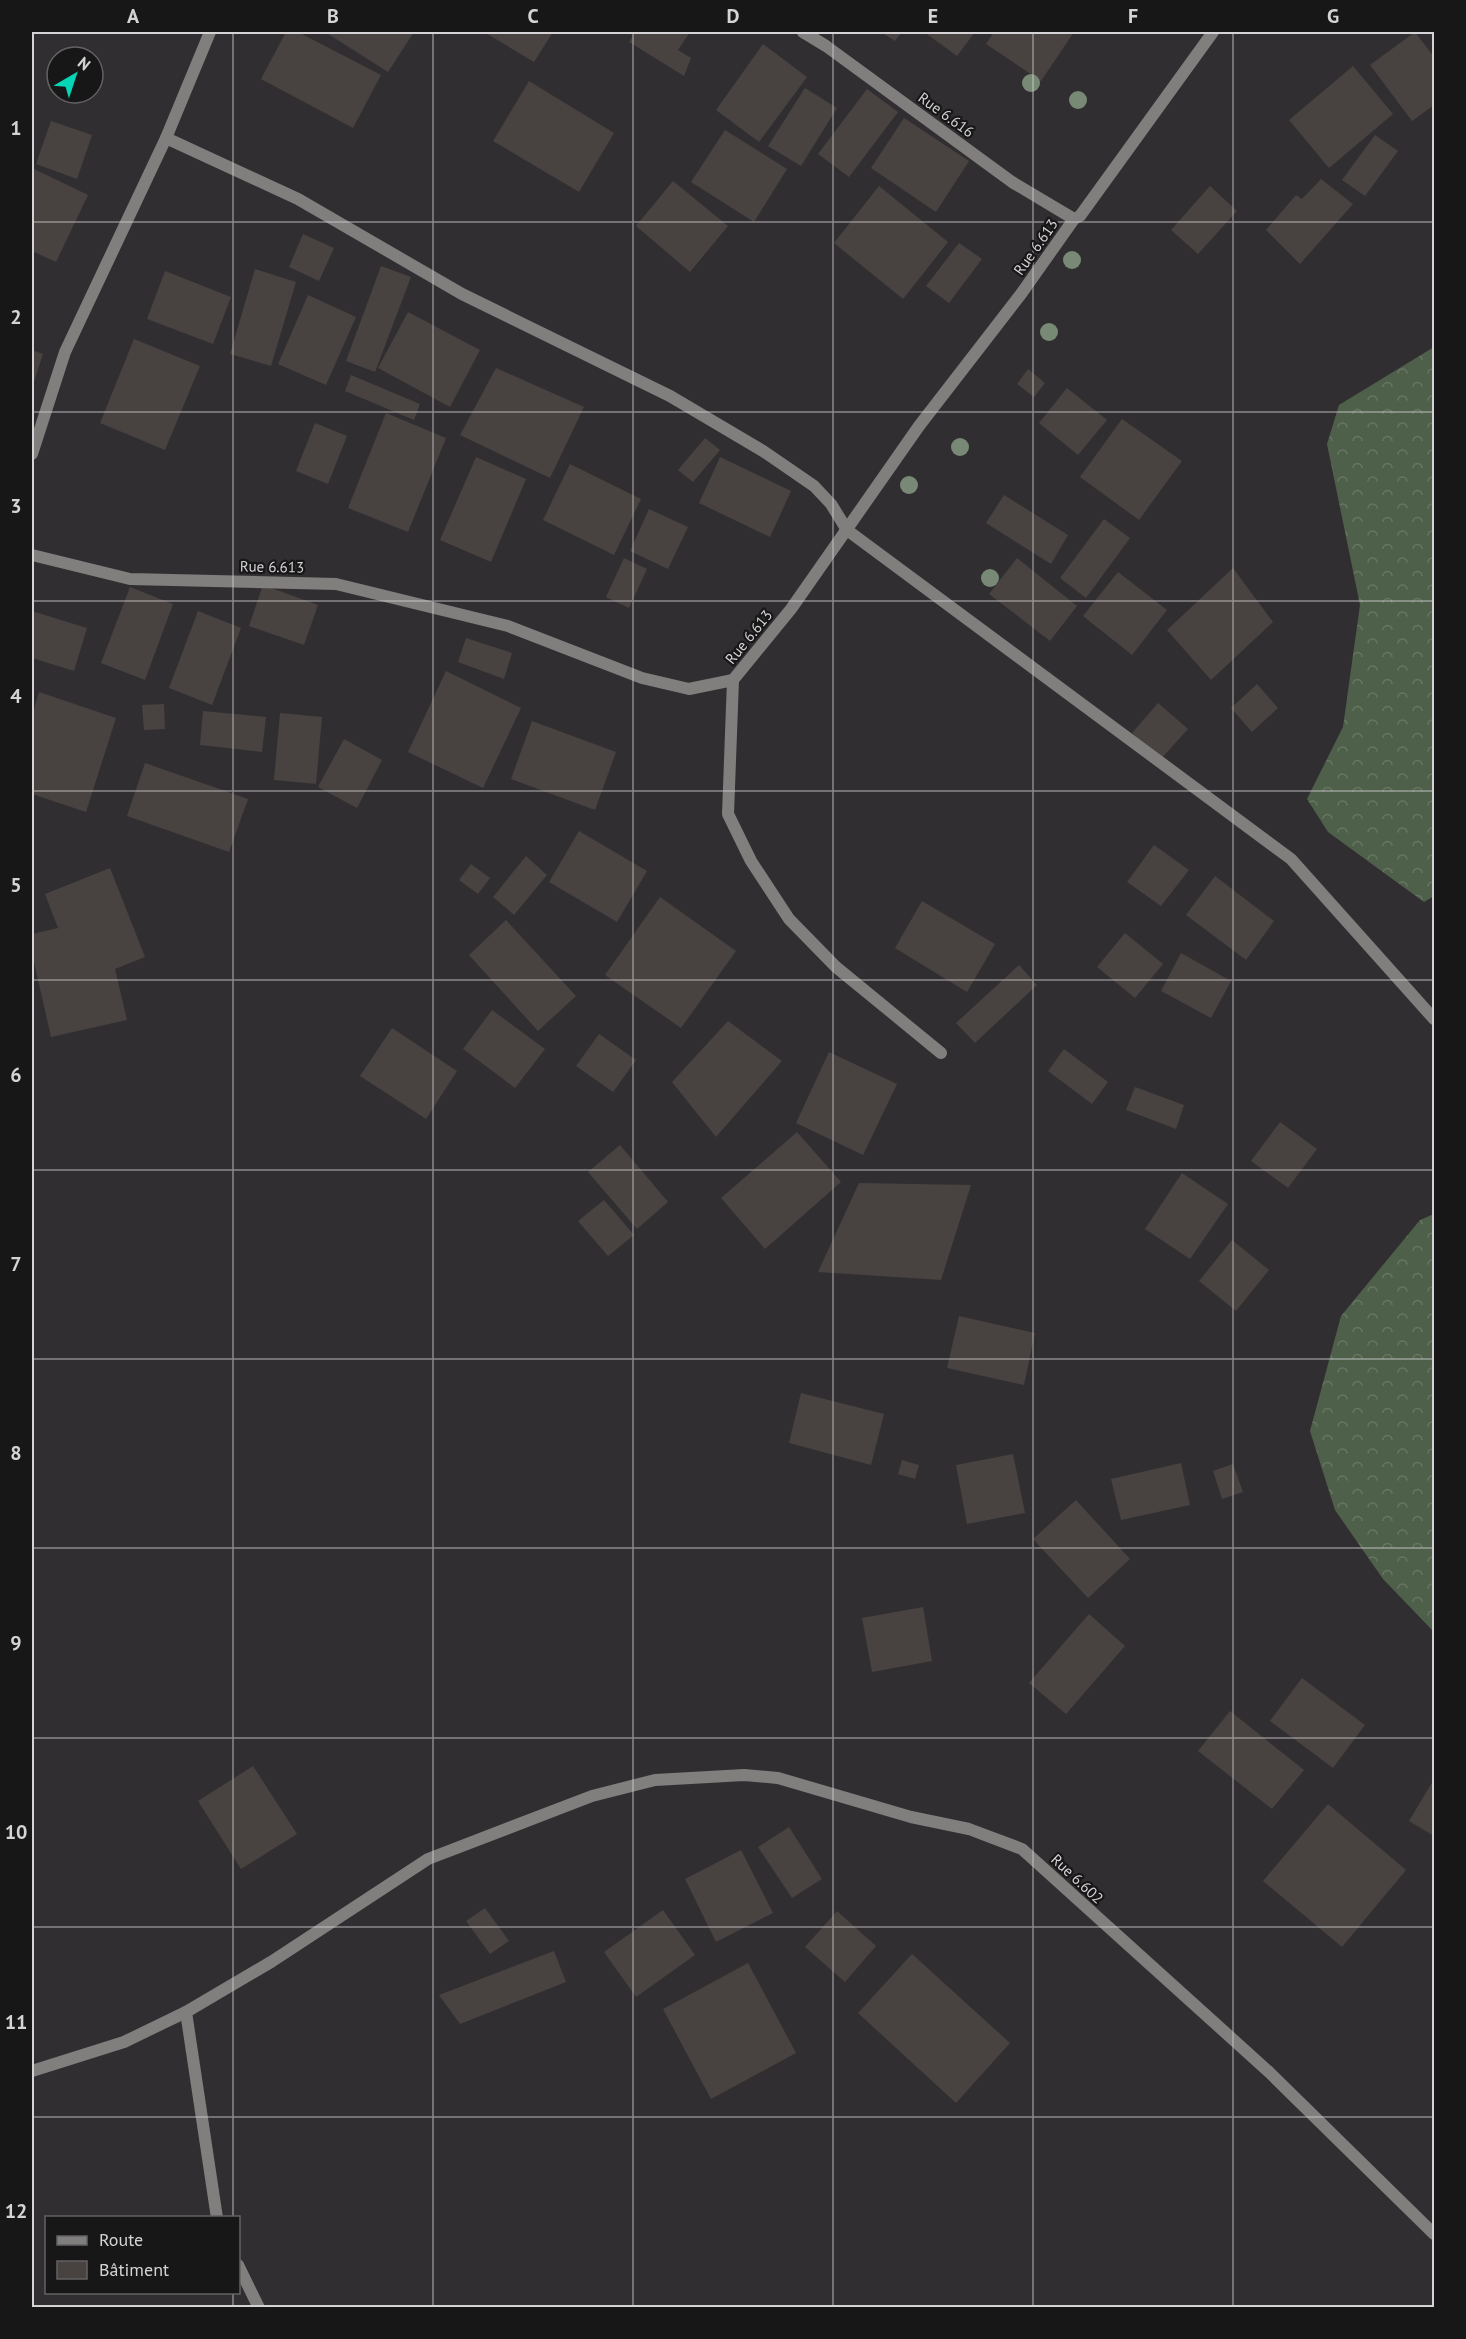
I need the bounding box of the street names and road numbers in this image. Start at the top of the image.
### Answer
street label: Rue 6.616 [915,88,978,141]
street label: Rue 6.613 [1009,215,1062,279]
street label: Rue 6.613 [240,556,304,577]
street label: Rue 6.613 [721,606,776,668]
street label: Rue 6.602 [1047,1850,1107,1908]

